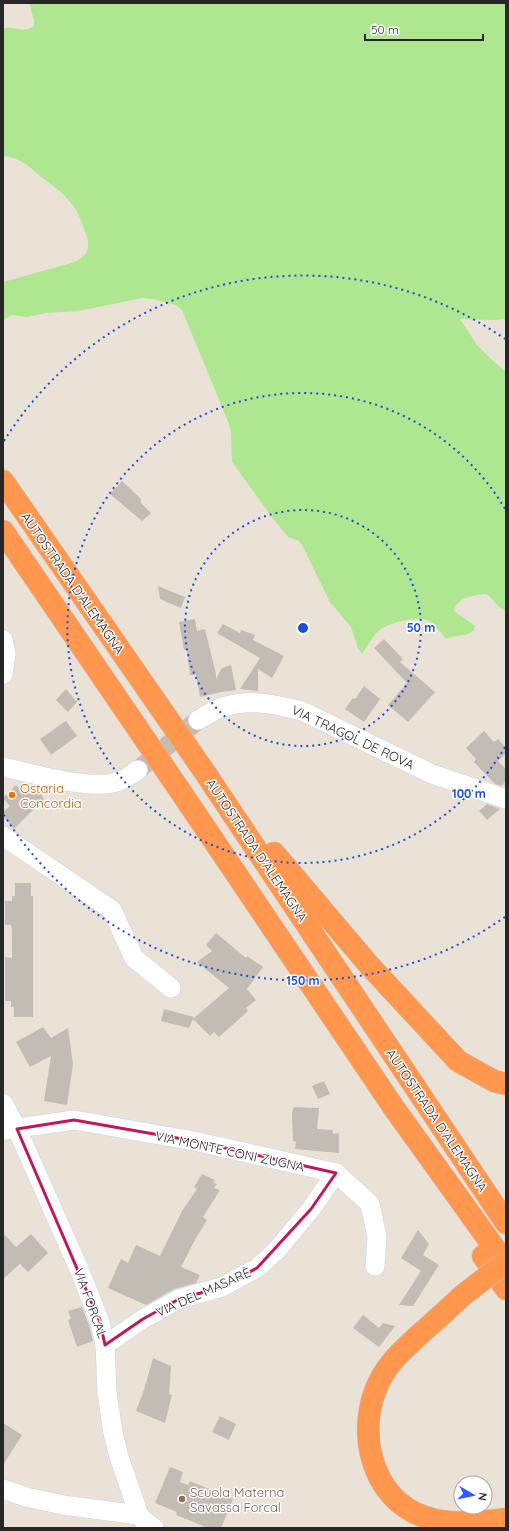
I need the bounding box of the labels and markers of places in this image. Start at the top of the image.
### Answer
centre of rings [296,621,310,635]
place label: Ostaria Concordia [20,780,82,811]
marker: Ostaria Concordia [7,790,17,800]
place label: Scuola Materna Savassa Forcal [190,1484,284,1515]
marker: Scuola Materna Savassa Forcal [177,1494,187,1504]

